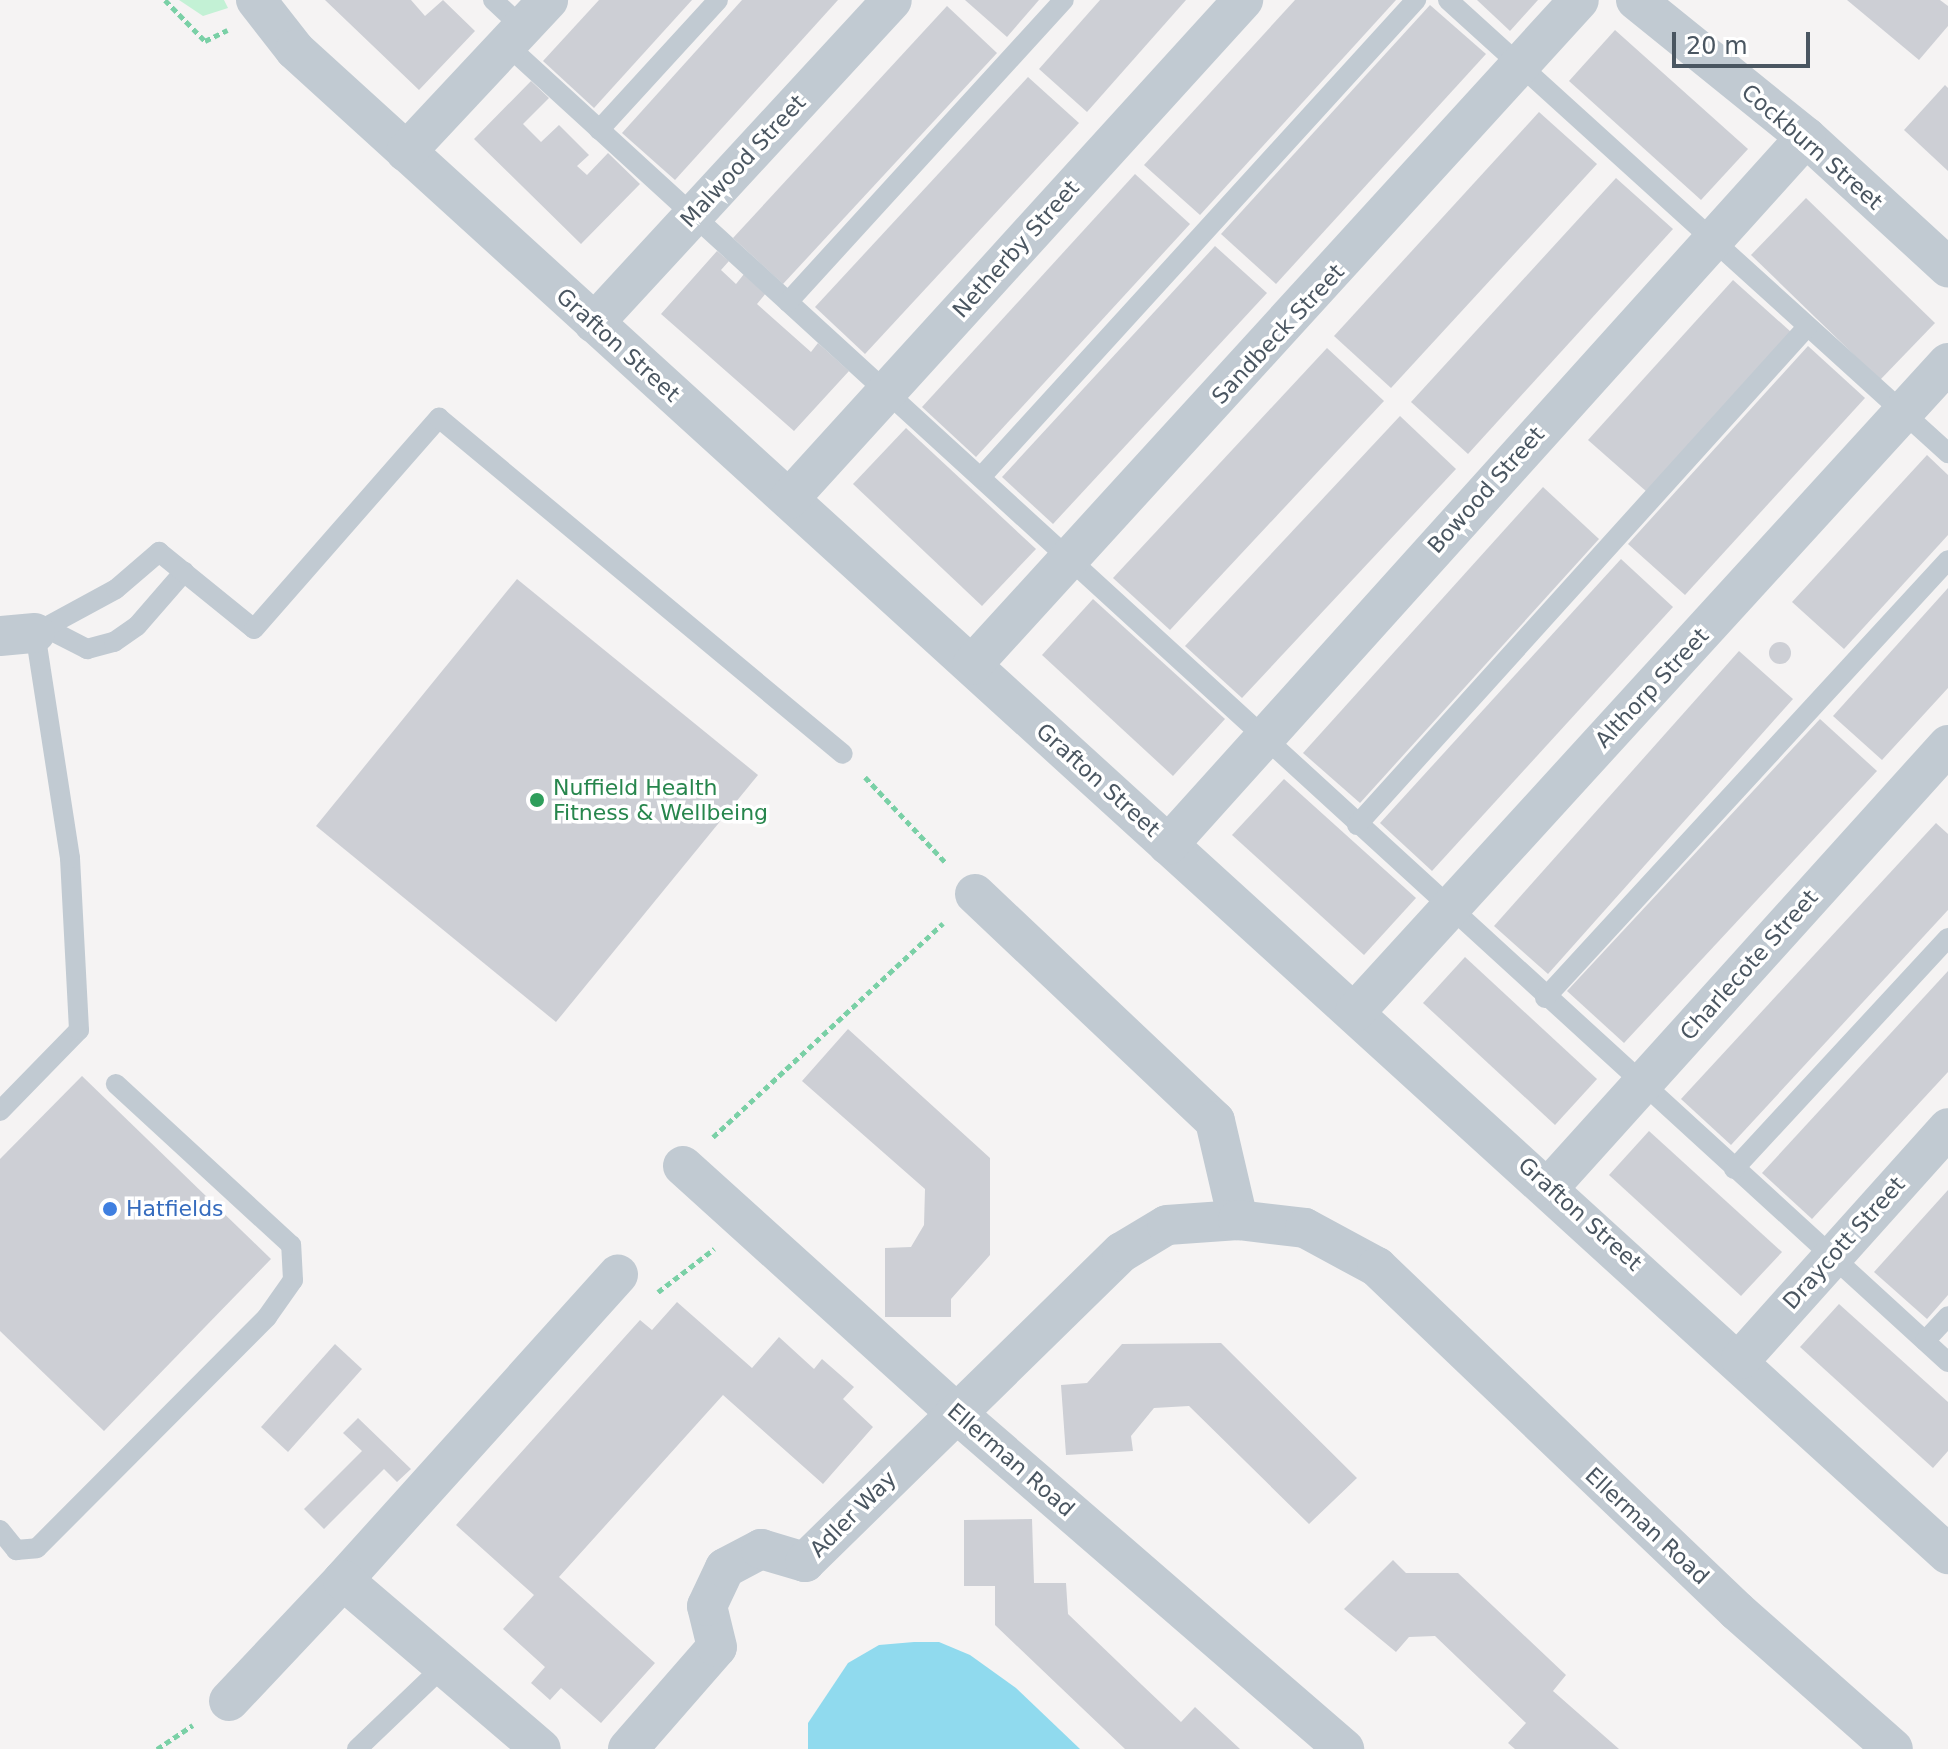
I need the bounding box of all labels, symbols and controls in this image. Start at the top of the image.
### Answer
scale bar [1676,16,1814,66]
text: 20 m [1686,32,1748,60]
street label: Cockburn Street [1736,79,1888,215]
street label: Malwood Street [675,89,811,233]
street label: Netherby Street [947,175,1085,323]
street label: Sandbeck Street [1206,259,1350,409]
street label: Grafton Street [551,283,685,407]
street label: Bowood Street [1422,421,1550,559]
street label: Althorp Street [1590,623,1714,753]
street label: Grafton Street [1031,718,1165,842]
place label: Nuffield Health Fitness & Wellbeing [553,774,768,826]
marker: Nuffield Health Fitness & Wellbeing [528,791,546,809]
street label: Charlecote Street [1675,884,1823,1046]
street label: Grafton Street [1513,1152,1647,1276]
street label: Draycott Street [1778,1171,1910,1315]
place label: Hatfields [126,1196,224,1222]
marker: Hatfields [101,1200,119,1218]
street label: Ellerman Road [942,1398,1080,1522]
street label: Ellerman Road [1580,1462,1714,1590]
street label: Adler Way [804,1465,902,1563]

